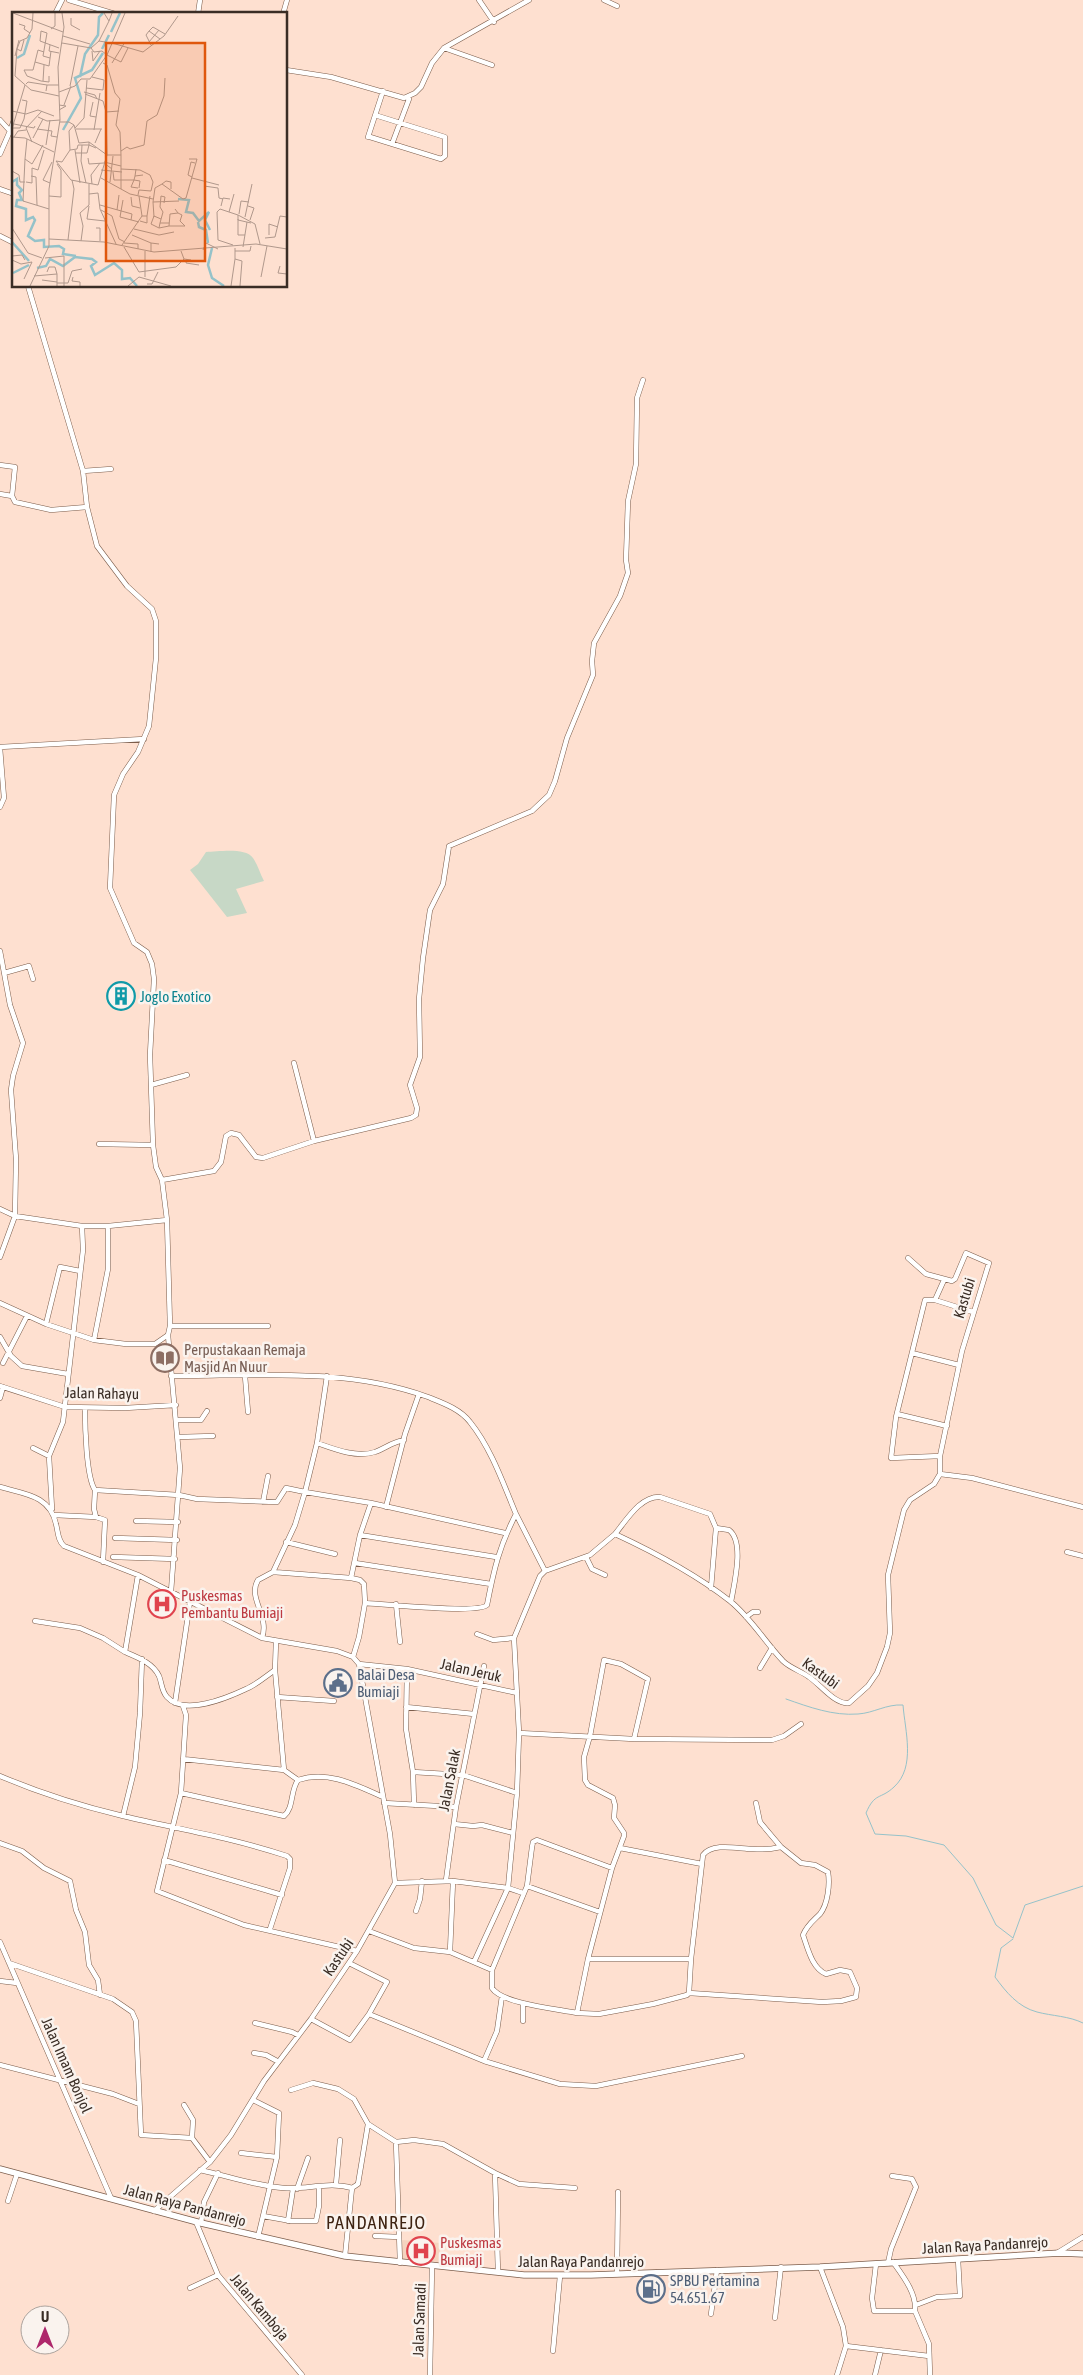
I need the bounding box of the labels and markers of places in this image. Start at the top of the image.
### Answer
building icon: Joglo Exotico [106,981,136,1011]
place label: Joglo Exotico [140,988,211,1005]
place label: Perpustakaan Remaja Masjid An Nuur [184,1341,306,1375]
library icon: Perpustakaan Remaja Masjid An Nuur [150,1343,180,1373]
place label: Puskesmas Pembantu Bumiaji [181,1587,283,1621]
hospital icon: Puskesmas Pembantu Bumiaji [147,1589,177,1619]
place label: Balai Desa Bumiaji [357,1666,415,1700]
public building icon: Balai Desa Bumiaji [323,1668,353,1698]
place label: Puskesmas Bumiaji [440,2234,501,2268]
hospital icon: Puskesmas Bumiaji [406,2236,436,2266]
place label: SPBU Pertamina 54.651.67 [670,2272,760,2306]
fuel station icon: SPBU Pertamina 54.651.67 [636,2274,666,2304]

